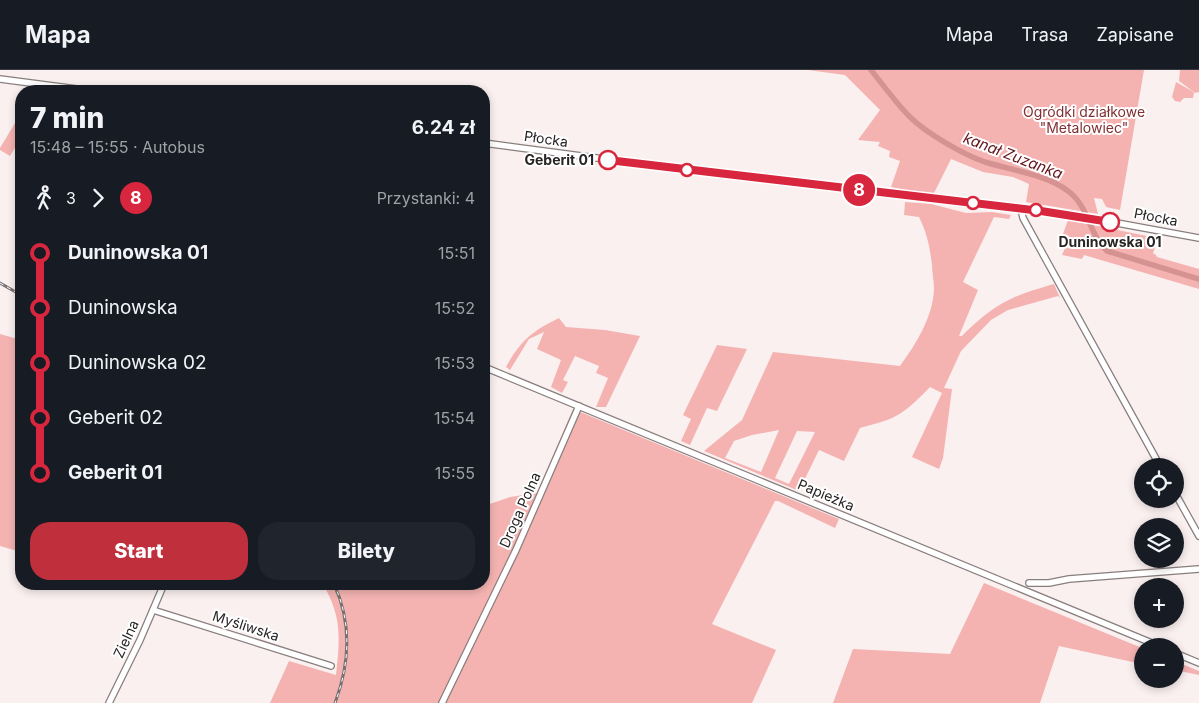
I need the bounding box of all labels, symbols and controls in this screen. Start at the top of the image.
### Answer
text: Mapa [25,20,91,49]
text: Mapa [946,24,993,45]
text: Trasa [1021,24,1068,45]
text: Zapisane [1096,24,1174,45]
text: 7 min [30,101,104,135]
park label: Ogródki działkowe "Metalowiec" [1023,103,1145,136]
text: 6.24 zł [412,116,475,139]
street label: Płocka [523,127,569,150]
water label: kanał Zuzanka [961,128,1065,183]
text: 15:48 – 15:55 · Autobus [30,137,205,157]
marker: Geberit 01 [598,150,618,170]
place label: Geberit 01 [524,151,594,168]
unlabelled marker [680,163,694,177]
line badge: 8 [843,174,875,206]
text: 8 [853,179,865,200]
icon: walk [30,184,58,212]
icon: forward [84,184,112,212]
text: 8 [130,187,142,208]
text: 3 [66,188,76,208]
text: Przystanki: 4 [377,188,475,208]
unlabelled marker [966,196,980,210]
unlabelled marker [1029,203,1043,217]
street label: Płocka [1133,204,1179,229]
marker: Duninowska 01 [1100,212,1120,232]
place label: Duninowska 01 [1058,233,1162,250]
text: Duninowska 01 [68,241,208,264]
text: 15:51 [438,243,475,263]
text: Duninowska [68,296,178,319]
text: 15:52 [435,298,475,318]
text: Duninowska 02 [68,351,207,374]
text: 15:53 [435,353,475,373]
text: Geberit 02 [68,406,163,429]
text: 15:54 [434,408,475,428]
map controls [1134,458,1184,688]
button: locate [1134,458,1184,508]
text: Geberit 01 [68,461,162,484]
text: 15:55 [435,463,475,483]
street label: Droga Polna [495,469,544,550]
street label: Papieżka [795,475,857,514]
button: layers [1134,518,1184,568]
button: Start [30,522,248,580]
button: Bilety [258,522,475,580]
button: + [1134,578,1184,628]
street label: Myśliwska [211,607,282,644]
street label: Zielna [109,617,142,660]
button: − [1134,638,1184,688]

